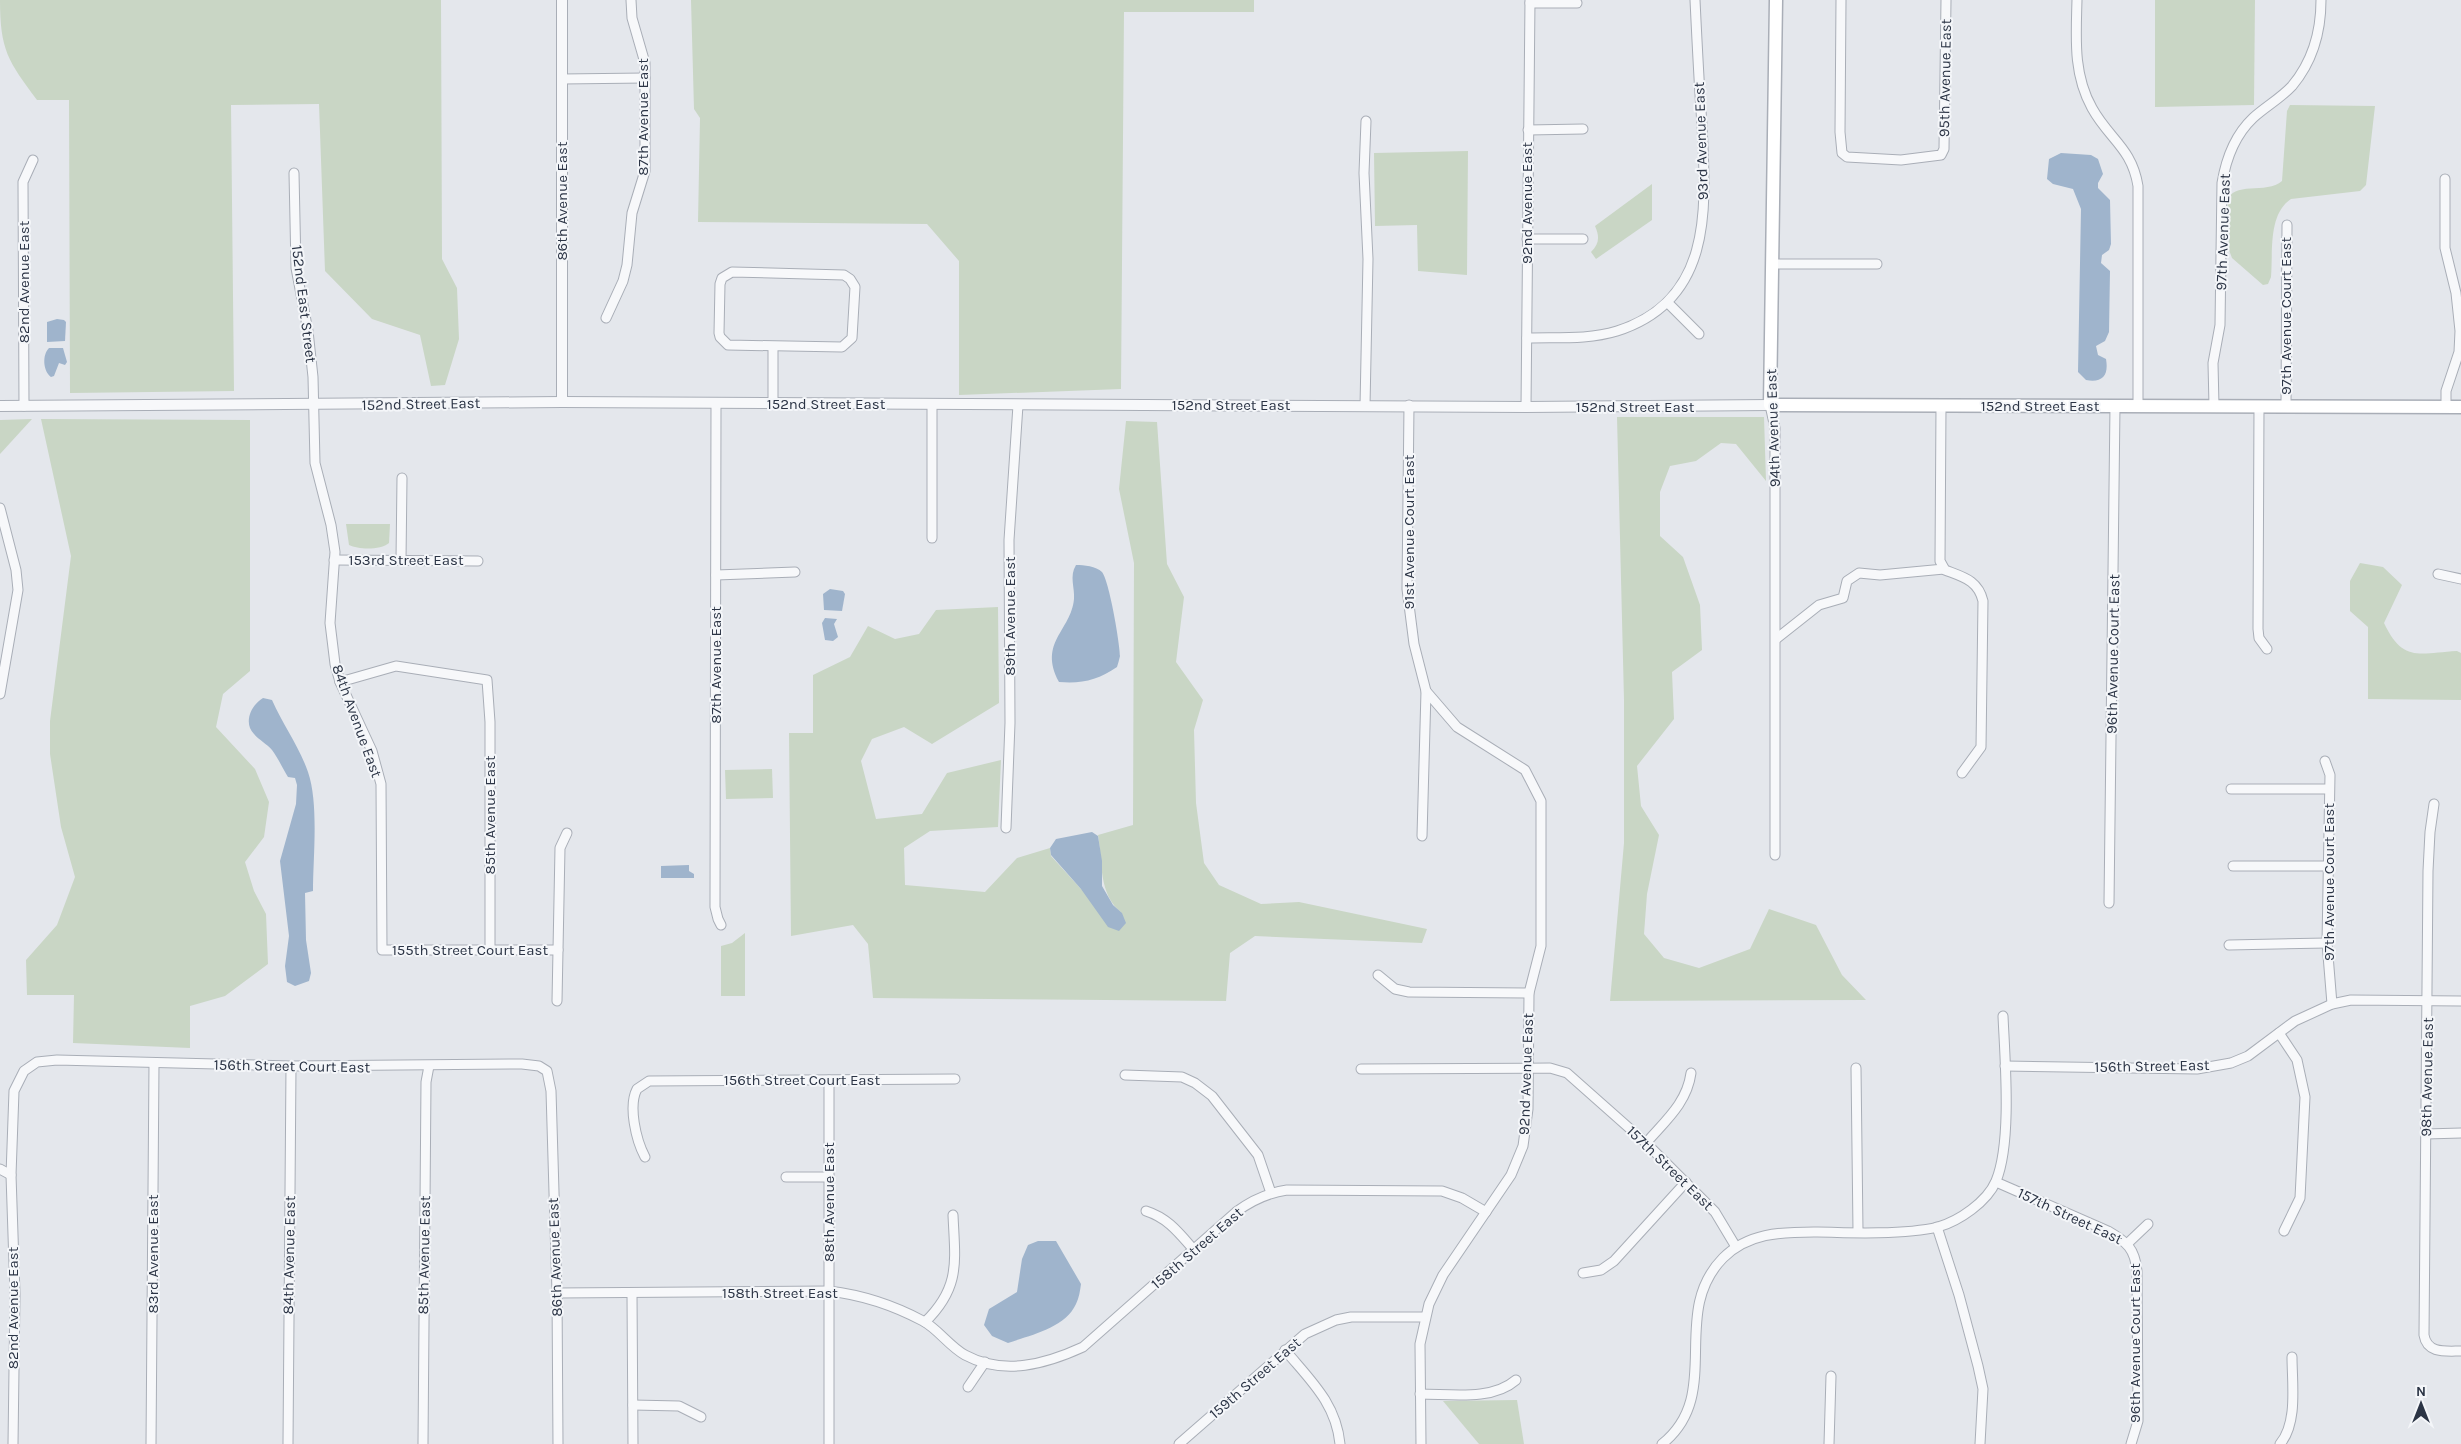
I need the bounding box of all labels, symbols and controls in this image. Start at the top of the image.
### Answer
street label: 95th Avenue East [1935,18,1955,137]
street label: 87th Avenue East [634,58,652,176]
street label: 93rd Avenue East [1690,81,1712,201]
street label: 86th Avenue East [553,141,571,261]
street label: 92nd Avenue East [1518,142,1536,264]
street label: 97th Avenue East [2212,173,2234,291]
street label: 82nd Avenue East [15,220,33,343]
street label: 97th Avenue Court East [2277,237,2295,395]
street label: 152nd East Street [288,244,320,364]
street label: 94th Avenue East [1762,368,1784,488]
street label: 152nd Street East [362,394,481,414]
street label: 152nd Street East [767,395,886,413]
street label: 152nd Street East [1172,396,1291,414]
street label: 152nd Street East [1981,397,2100,415]
street label: 152nd Street East [1576,398,1695,416]
street label: 91st Avenue Court East [1400,454,1418,609]
street label: 153rd Street East [348,551,464,569]
street label: 89th Avenue East [1001,556,1019,676]
street label: 96th Avenue Court East [2103,574,2123,734]
street label: 87th Avenue East [707,606,725,724]
street label: 84th Avenue East [328,662,386,780]
street label: 85th Avenue East [481,755,499,875]
street label: 97th Avenue Court East [2320,803,2338,961]
street label: 155th Street Court East [392,941,548,959]
street label: 92nd Avenue East [1515,1012,1537,1135]
street label: 98th Avenue East [2417,1017,2437,1137]
street label: 156th Street Court East [214,1056,371,1076]
street label: 156th Street East [2094,1056,2210,1076]
street label: 156th Street Court East [724,1071,881,1089]
street label: 157th Street East [1623,1122,1717,1214]
street label: 88th Avenue East [820,1142,838,1262]
street label: 157th Street East [2015,1184,2126,1248]
street label: 83rd Avenue East [144,1194,162,1314]
street label: 84th Avenue East [279,1195,299,1315]
street label: 85th Avenue East [414,1195,434,1315]
street label: 86th Avenue East [544,1197,566,1317]
street label: 158th Street East [1147,1203,1247,1293]
street label: 82nd Avenue East [4,1246,22,1369]
street label: 96th Avenue Court East [2126,1263,2144,1423]
street label: 158th Street East [722,1284,838,1302]
street label: 159th Street East [1206,1333,1305,1423]
north arrow [2396,1379,2446,1429]
text: N [2416,1383,2426,1400]

